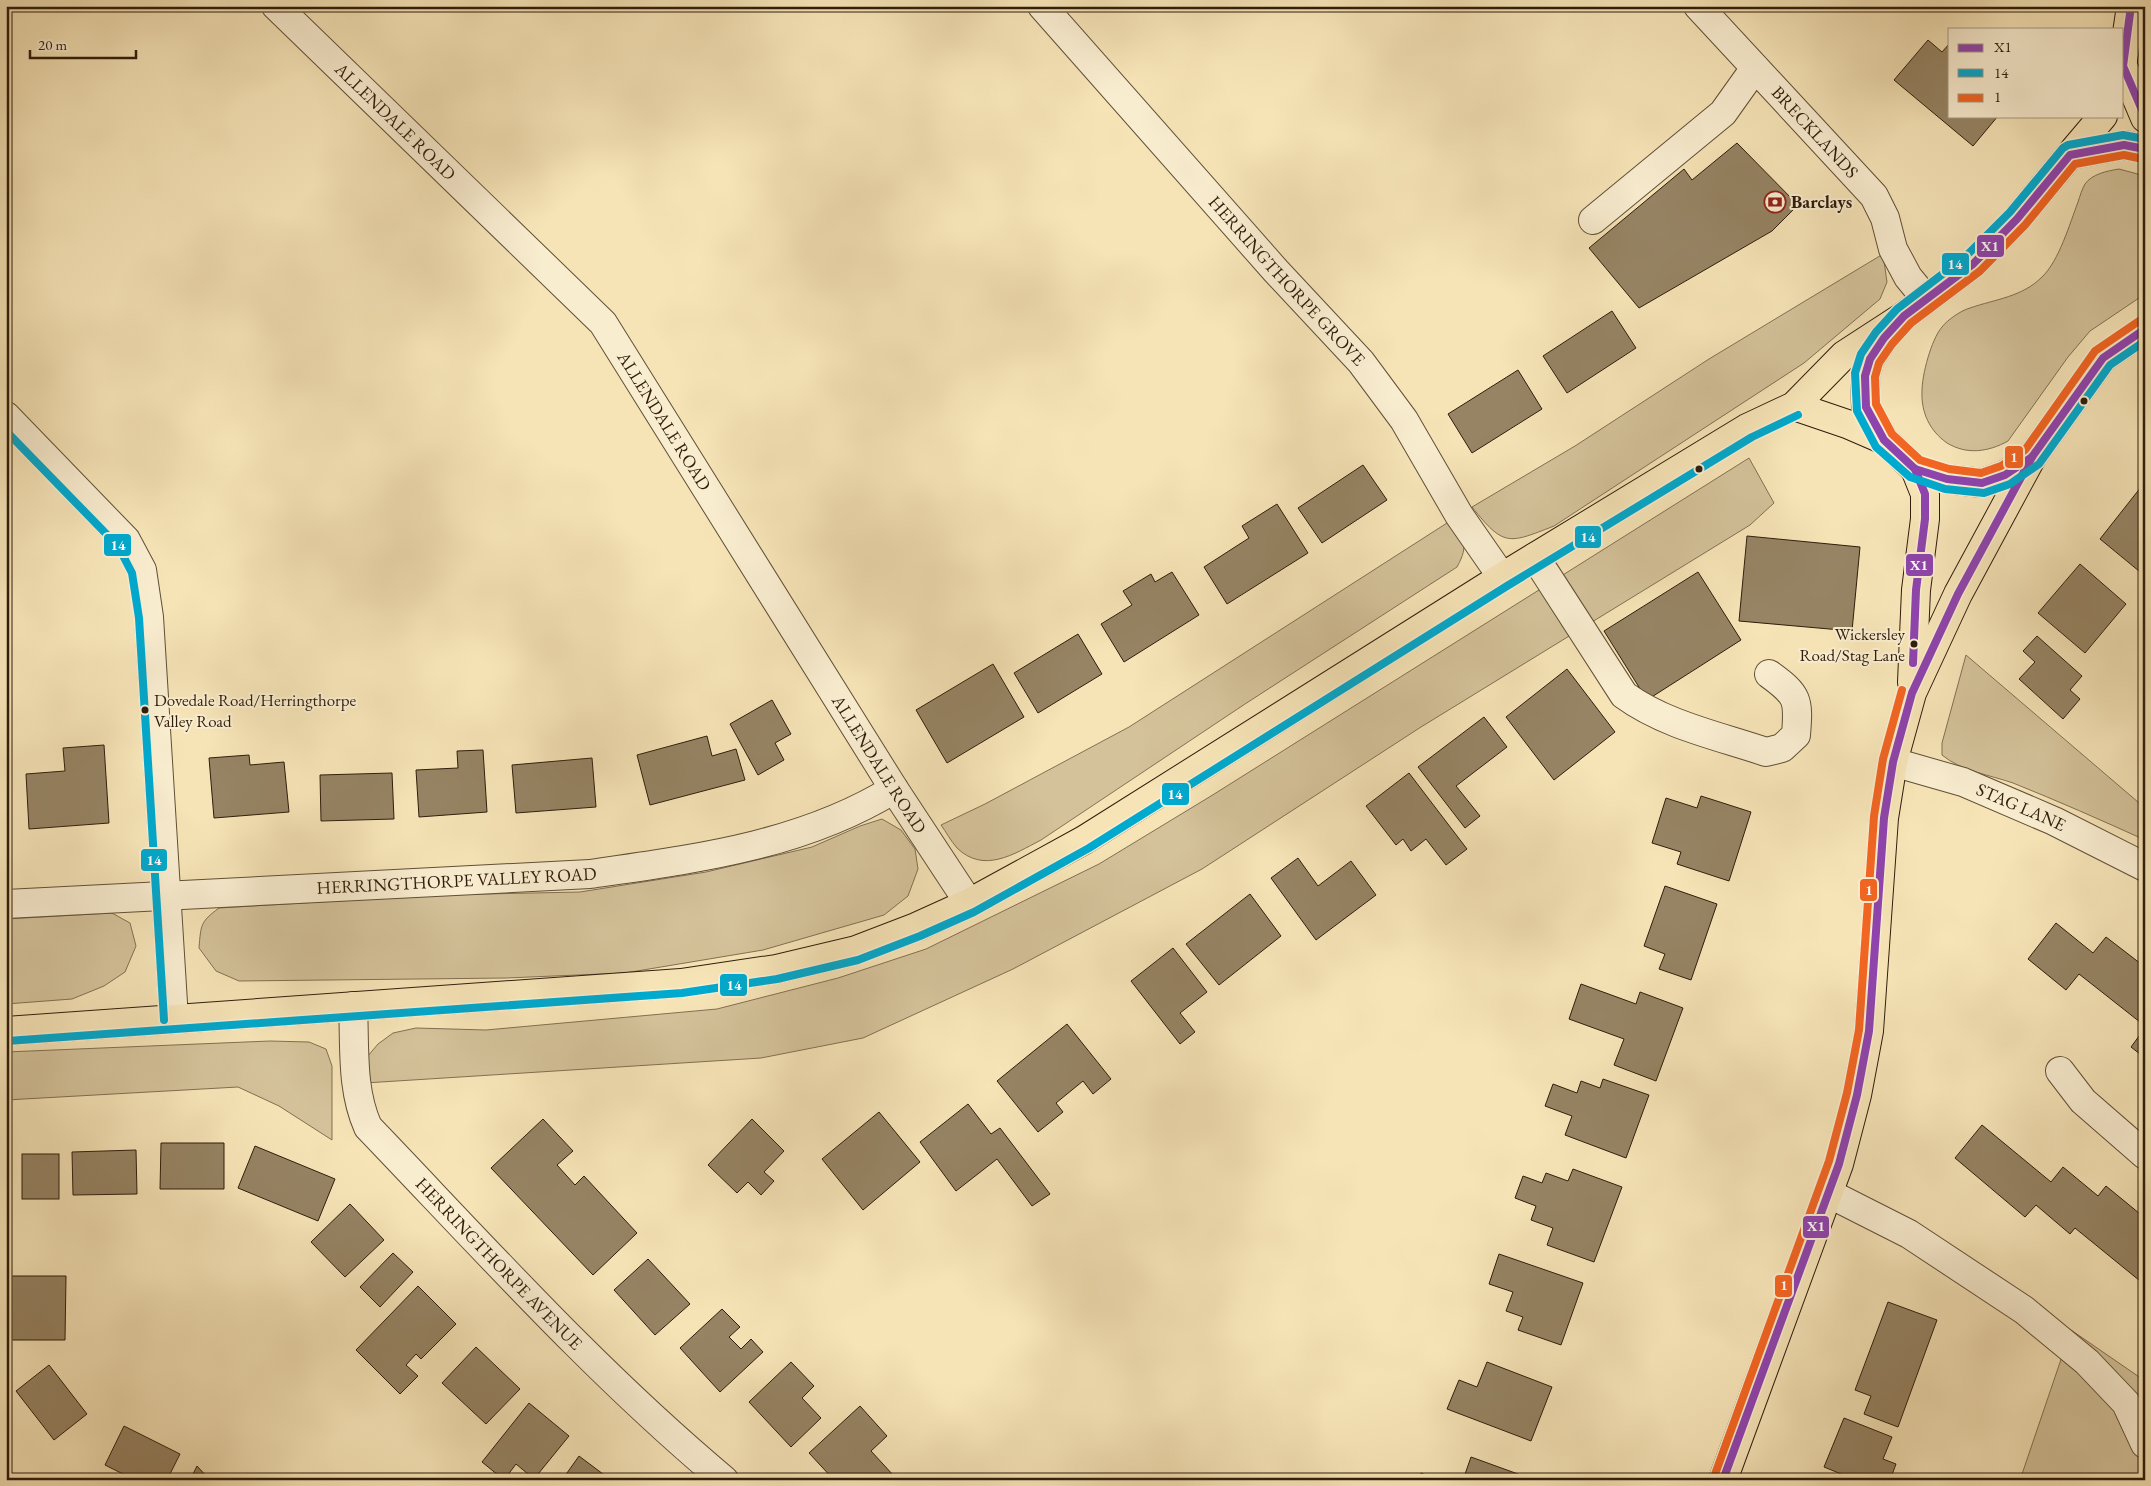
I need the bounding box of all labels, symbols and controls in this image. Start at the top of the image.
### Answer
scale bar [30,28,136,60]
legend [1948,28,2124,118]
text: 20 m [38,35,67,54]
text: X1 [1993,37,2012,56]
street label: ALLENDALE ROAD [329,57,461,185]
text: 14 [1994,63,2009,82]
street label: BRECKLANDS [1767,81,1864,183]
text: 1 [1994,87,2001,106]
bank icon: Barclays [1763,190,1787,214]
place label: Barclays [1791,190,1852,213]
street label: HERRINGTHORPE GROVE [1204,191,1370,370]
line badge: X1 [1976,234,2005,258]
text: X1 [1980,237,1999,255]
line badge: 14 [1941,252,1970,276]
text: 14 [1948,255,1963,273]
street label: ALLENDALE ROAD [612,346,717,495]
unlabelled marker [2079,396,2089,406]
line badge: 1 [2004,445,2024,469]
text: 1 [2010,448,2018,466]
unlabelled marker [1694,464,1704,474]
line badge: 14 [1574,525,1602,549]
text: 14 [1581,528,1596,546]
line badge: 14 [103,533,132,557]
text: 14 [111,536,126,554]
line badge: X1 [1905,553,1934,577]
text: X1 [1909,556,1928,574]
place label: Wickersley Road/Stag Lane [1799,623,1906,666]
marker: Wickersley Road/Stag Lane [1909,639,1919,649]
place label: Dovedale Road/Herringthorpe Valley Road [154,689,357,732]
street label: ALLENDALE ROAD [827,690,932,838]
marker: Dovedale Road/Herringthorpe Valley Road [140,705,150,715]
street label: STAG LANE [1973,777,2070,836]
line badge: 14 [1161,782,1190,806]
text: 14 [1168,785,1183,803]
line badge: 14 [140,848,168,872]
text: 14 [147,851,162,869]
street label: HERRINGTHORPE VALLEY ROAD [316,862,597,899]
line badge: 1 [1859,878,1878,902]
text: 1 [1865,881,1873,899]
line badge: 14 [719,973,748,997]
text: 14 [727,976,742,994]
street label: HERRINGTHORPE AVENUE [411,1172,588,1354]
line badge: X1 [1802,1215,1830,1239]
text: X1 [1806,1217,1825,1235]
line badge: 1 [1774,1274,1793,1298]
text: 1 [1780,1276,1788,1294]

